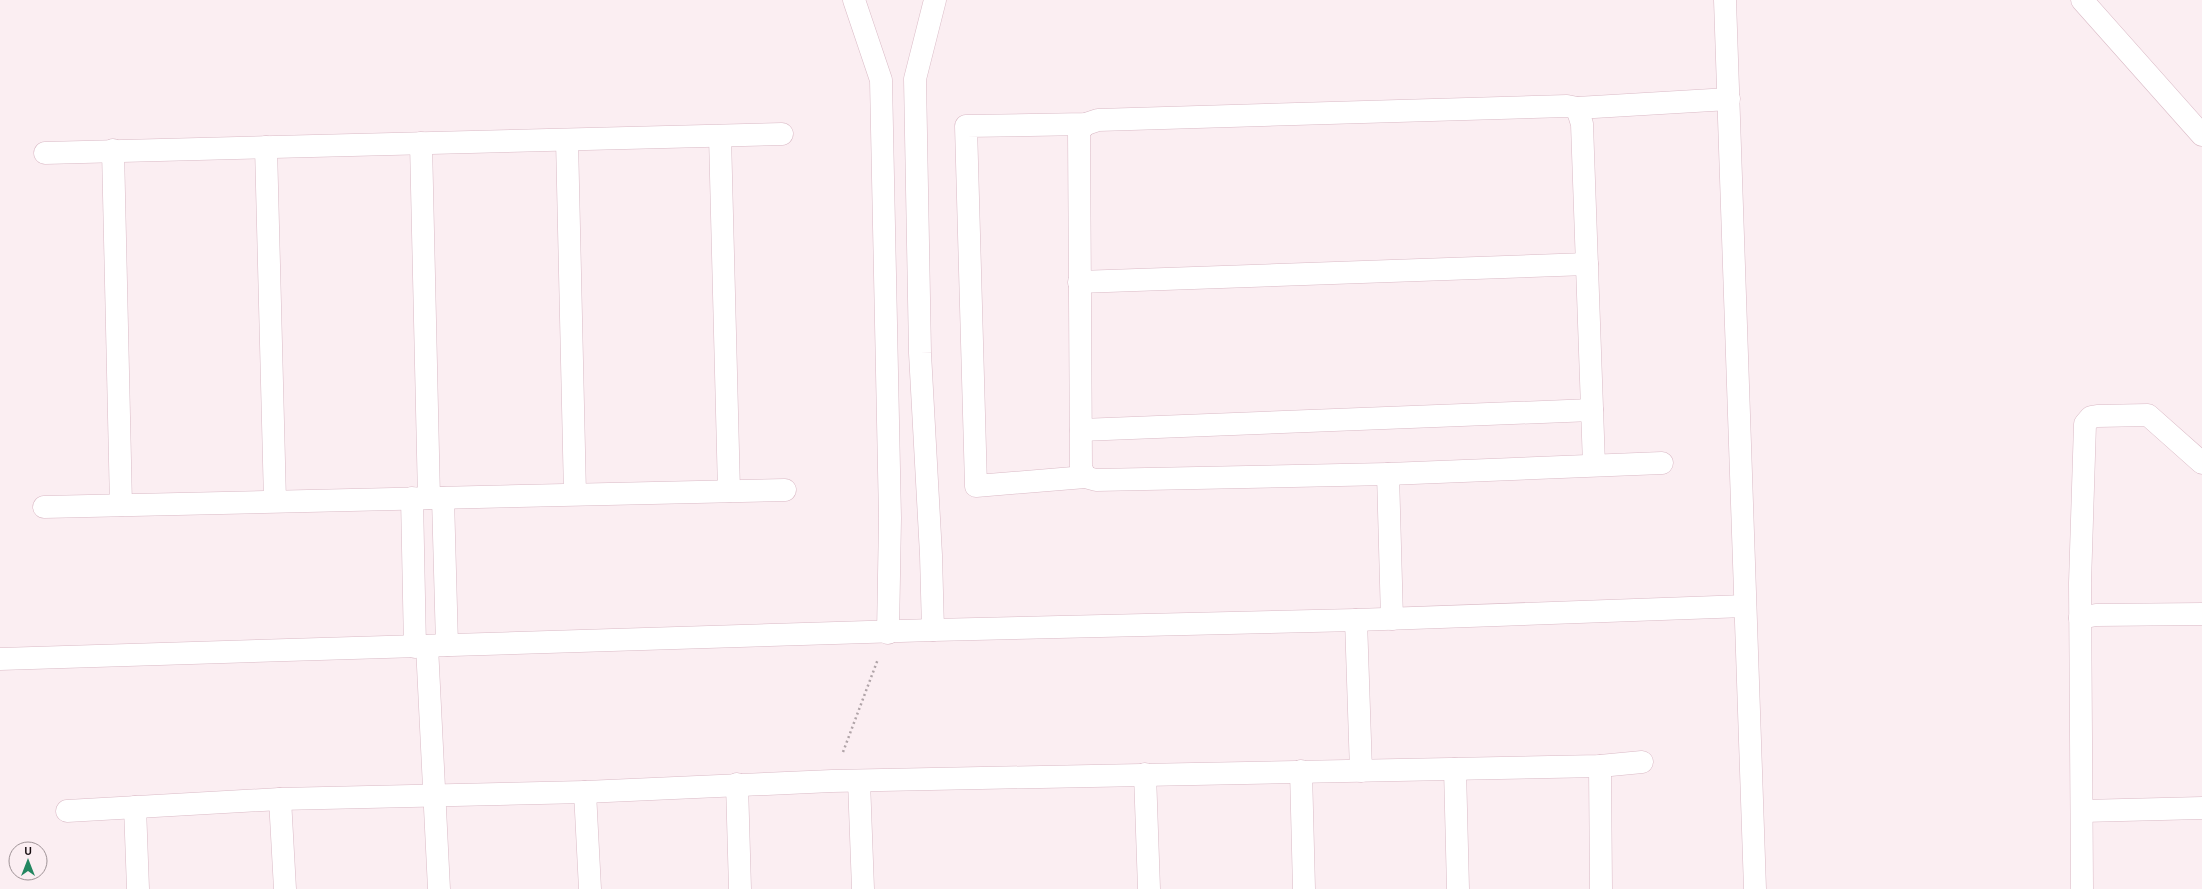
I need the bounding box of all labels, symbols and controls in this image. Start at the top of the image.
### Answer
north arrow [8,841,48,881]
text: U [24,845,32,857]

